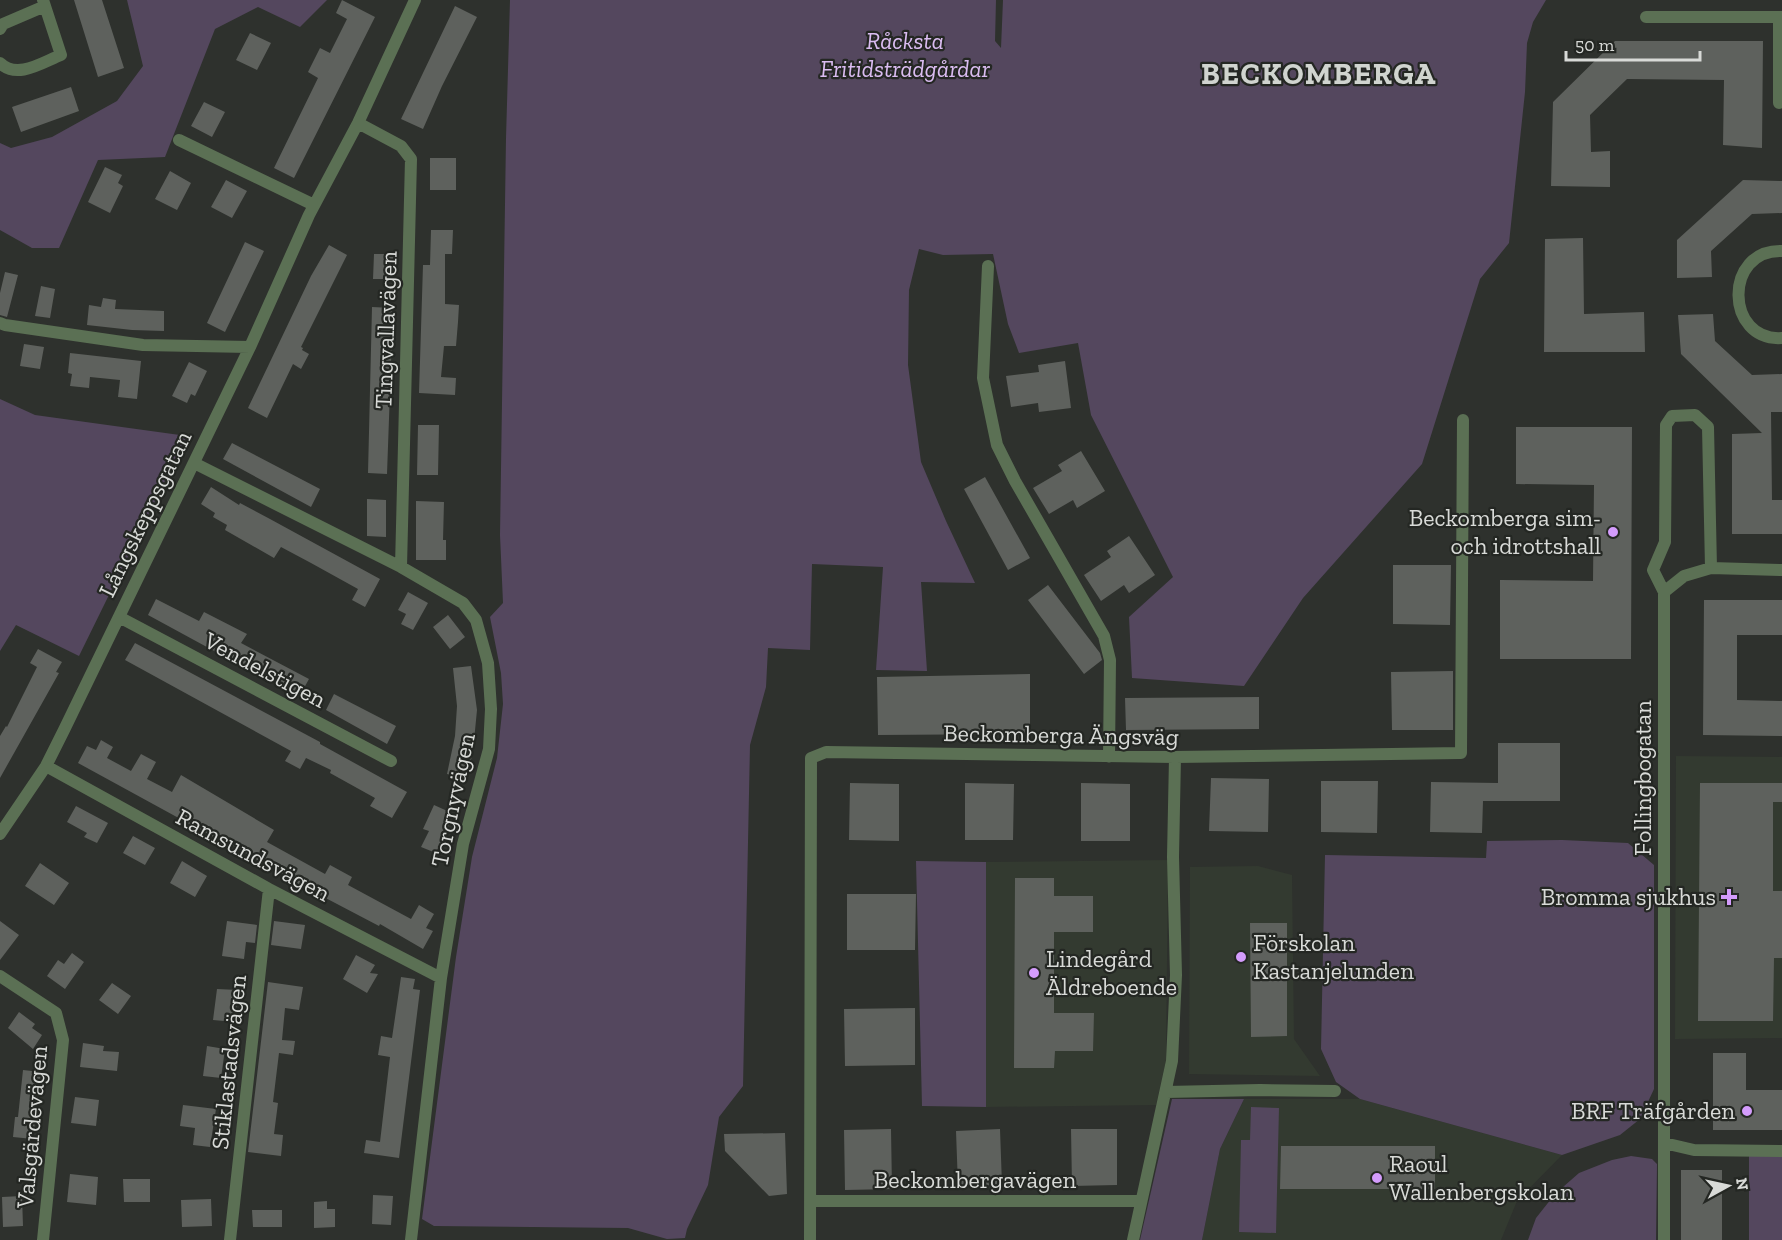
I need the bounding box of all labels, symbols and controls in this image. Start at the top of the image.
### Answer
scale bar [1566,24,1700,62]
park label: Råcksta Fritidsträdgårdar [820,26,991,83]
text: 50 m [1575,34,1615,56]
district label: BECKOMBERGA [1201,56,1437,92]
street label: Tingvallavägen [368,250,403,410]
street label: Långskeppsgatan [92,426,197,602]
place label: Beckomberga sim- och idrottshall [1409,503,1601,560]
marker: Beckomberga sim- och idrottshall [1606,525,1620,539]
street label: Vendelstigen [198,625,331,714]
street label: Follingbogatan [1628,700,1657,856]
street label: Beckomberga Ängsväg [943,718,1179,751]
street label: Torgnyvägen [424,730,481,870]
street label: Ramsundsvägen [171,802,336,908]
place label: Bromma sjukhus [1541,882,1716,911]
marker: Bromma sjukhus [1720,888,1738,906]
place label: Förskolan Kastanjelunden [1253,928,1414,985]
place label: Lindegård Äldreboende [1046,944,1177,1001]
marker: Förskolan Kastanjelunden [1234,950,1248,964]
marker: Lindegård Äldreboende [1027,966,1041,980]
street label: Stiklastadsvägen [205,973,252,1151]
street label: Valsgärdevägen [10,1044,53,1211]
place label: BRF Träfgården [1571,1096,1735,1125]
marker: BRF Träfgården [1740,1104,1754,1118]
place label: Raoul Wallenbergskolan [1389,1149,1574,1206]
north arrow [1698,1156,1758,1216]
street label: Beckombergavägen [874,1165,1076,1194]
marker: Raoul Wallenbergskolan [1370,1171,1384,1185]
text: N [1732,1177,1753,1191]

